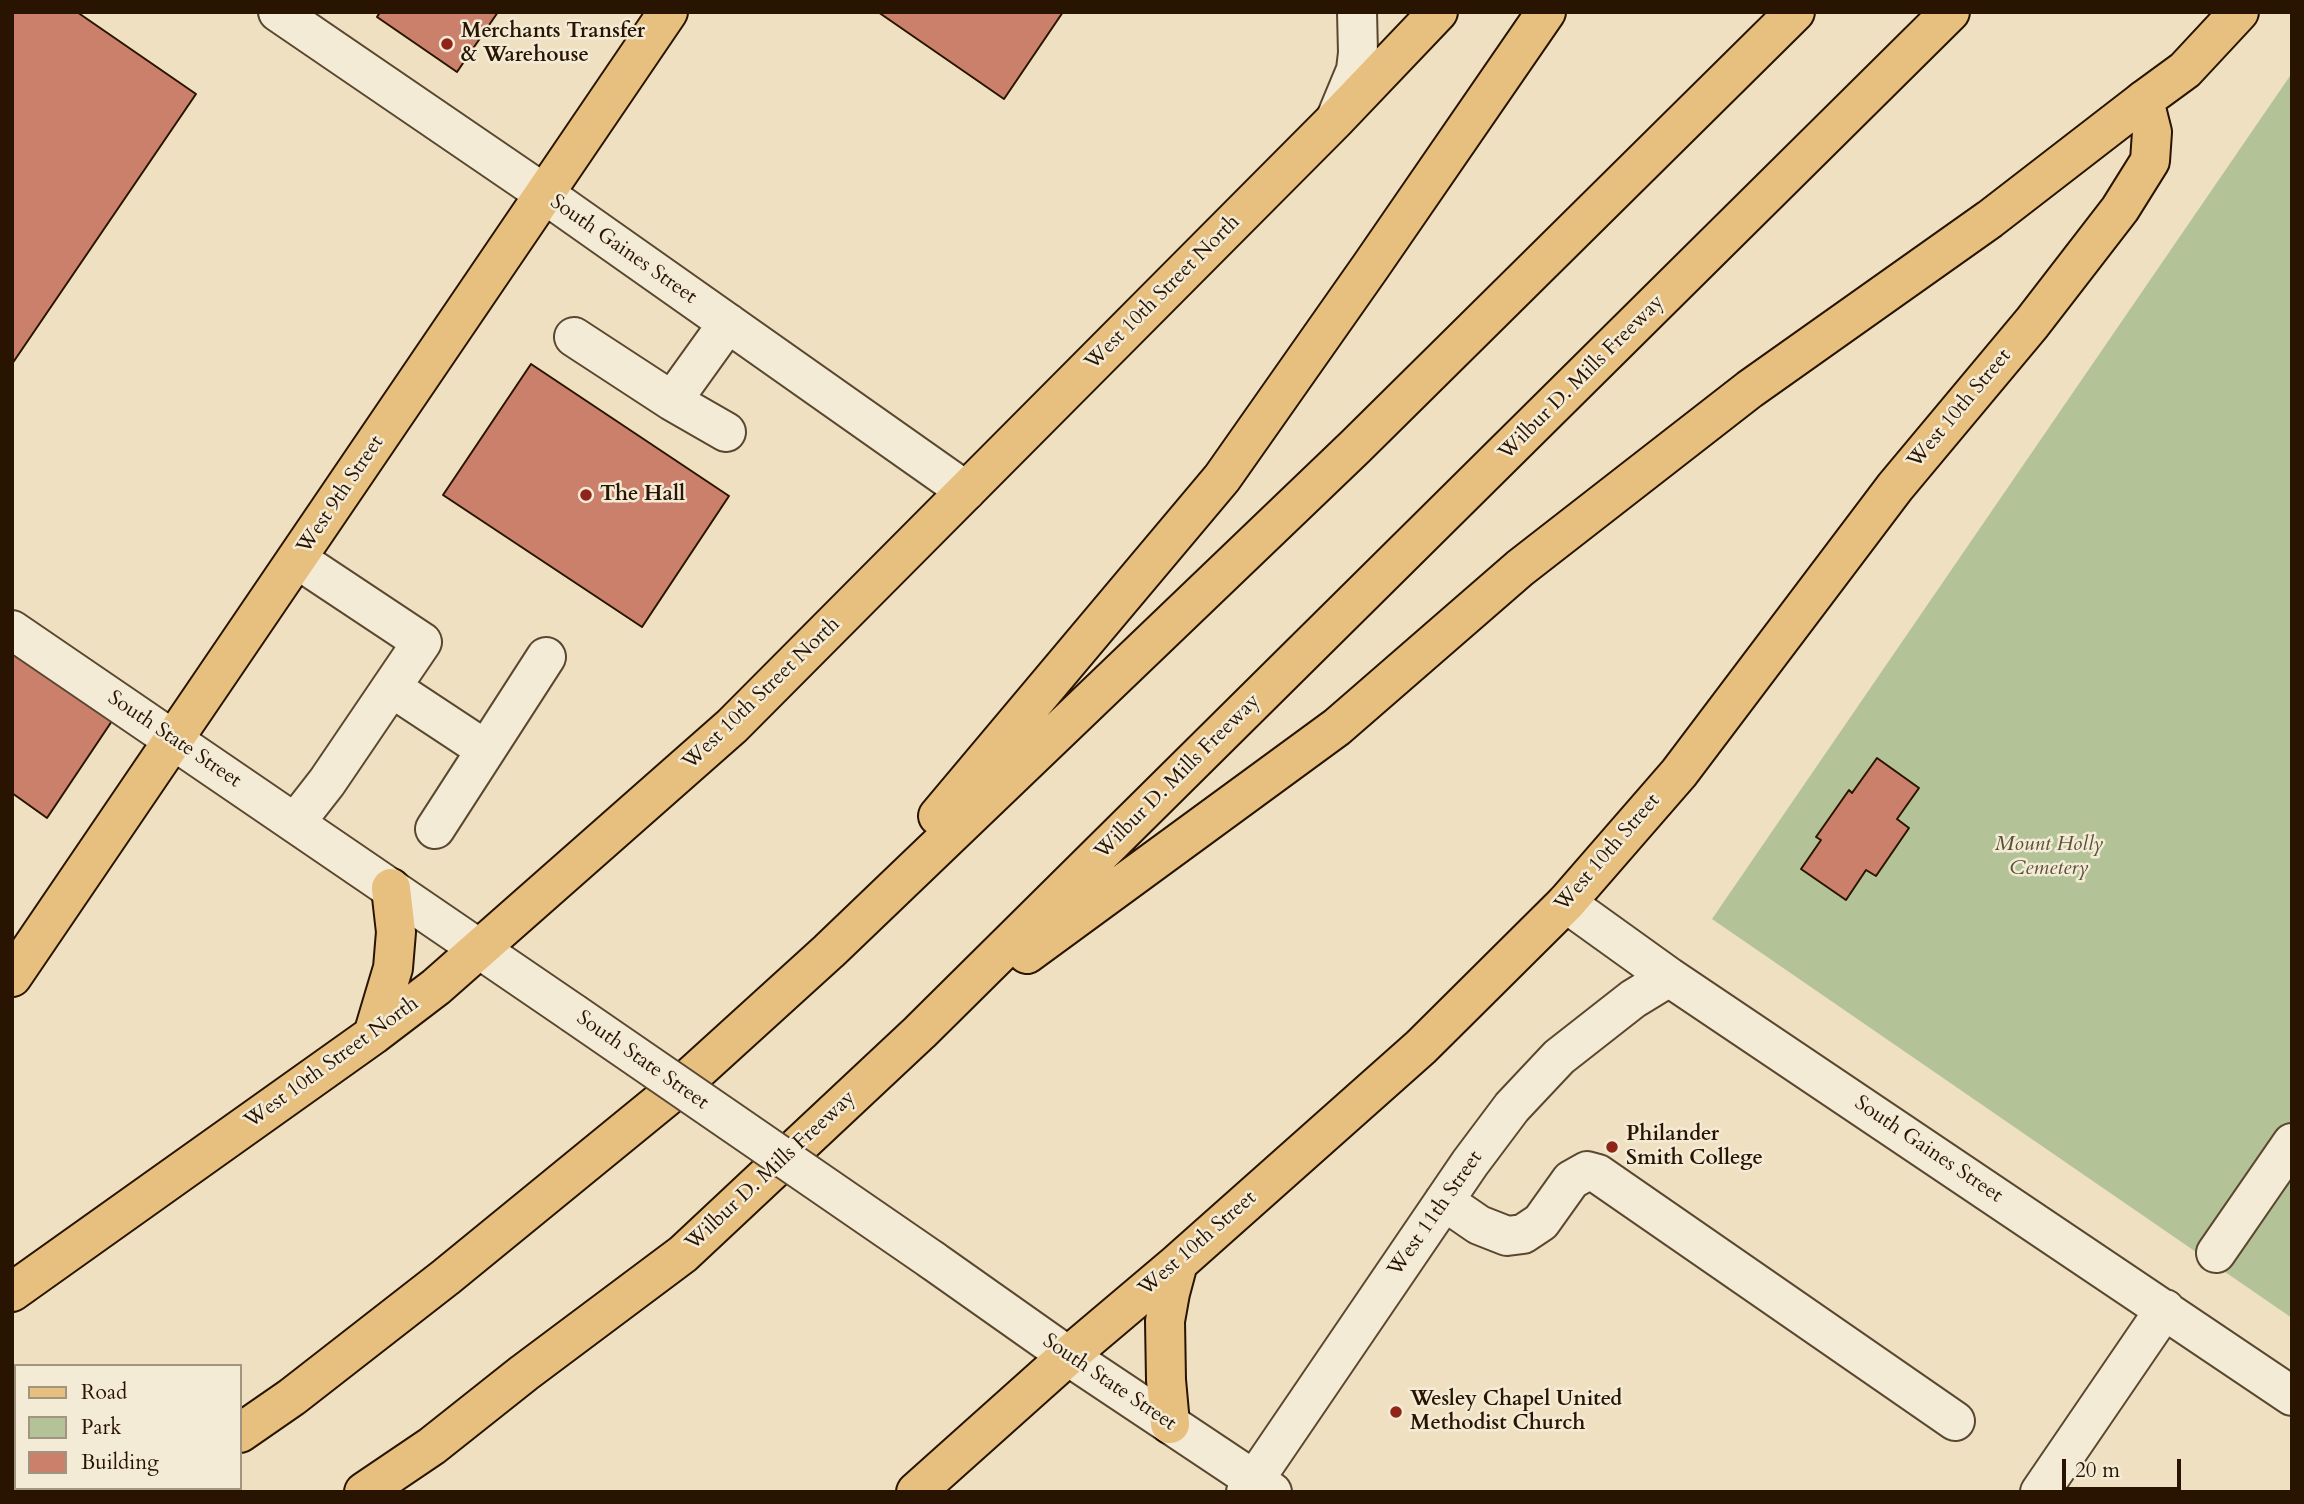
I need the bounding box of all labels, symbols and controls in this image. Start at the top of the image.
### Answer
place label: Merchants Transfer & Warehouse [461,19,645,69]
marker: Merchants Transfer & Warehouse [439,36,455,52]
street label: South Gaines Street [545,190,701,310]
street label: West 10th Street North [1080,210,1246,376]
street label: Wilbur D. Mills Freeway [1494,290,1670,466]
street label: West 10th Street [1903,344,2017,474]
street label: West 9th Street [292,431,390,559]
place label: The Hall [600,482,685,508]
marker: The Hall [578,487,594,503]
street label: West 10th Street North [678,612,846,776]
street label: South State Street [102,686,246,794]
street label: Wilbur D. Mills Freeway [1090,689,1266,865]
street label: West 10th Street [1550,789,1666,917]
park label: Mount Holly Cemetery [1995,832,2103,882]
street label: West 10th Street North [240,992,424,1134]
street label: South State Street [571,1006,713,1116]
street label: Wilbur D. Mills Freeway [681,1086,861,1256]
street label: South Gaines Street [1849,1091,2007,1209]
place label: Philander Smith College [1626,1122,1763,1172]
marker: Philander Smith College [1604,1139,1620,1155]
street label: West 11th Street [1383,1146,1489,1282]
street label: West 10th Street [1134,1186,1262,1302]
street label: South State Street [1037,1329,1181,1437]
legend [14,1364,242,1490]
text: Road [81,1378,127,1407]
place label: Wesley Chapel United Methodist Church [1410,1387,1622,1437]
marker: Wesley Chapel United Methodist Church [1388,1404,1404,1420]
text: Park [81,1413,121,1442]
scale bar [2066,1444,2185,1488]
text: Building [81,1448,159,1477]
text: 20 m [2075,1456,2120,1485]

